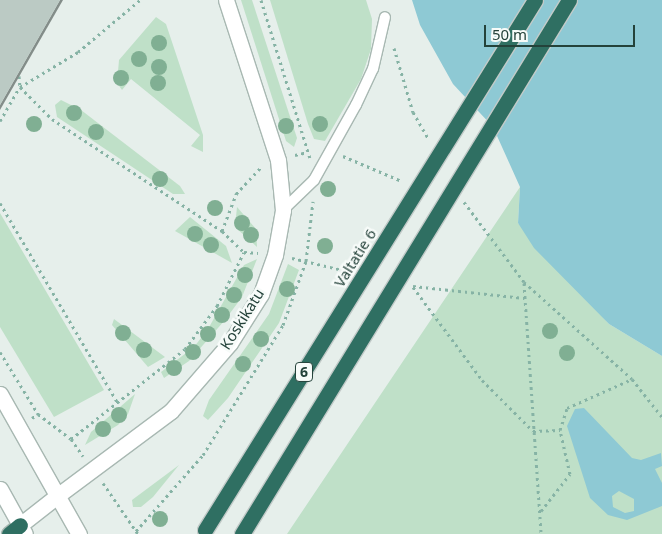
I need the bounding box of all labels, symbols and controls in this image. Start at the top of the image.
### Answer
scale bar [487,15,638,47]
text: 50 m [492,24,527,44]
street label: Valtatie 6 [330,226,380,290]
street label: Koskikatu [216,285,268,353]
road number: 6 [294,361,314,384]

